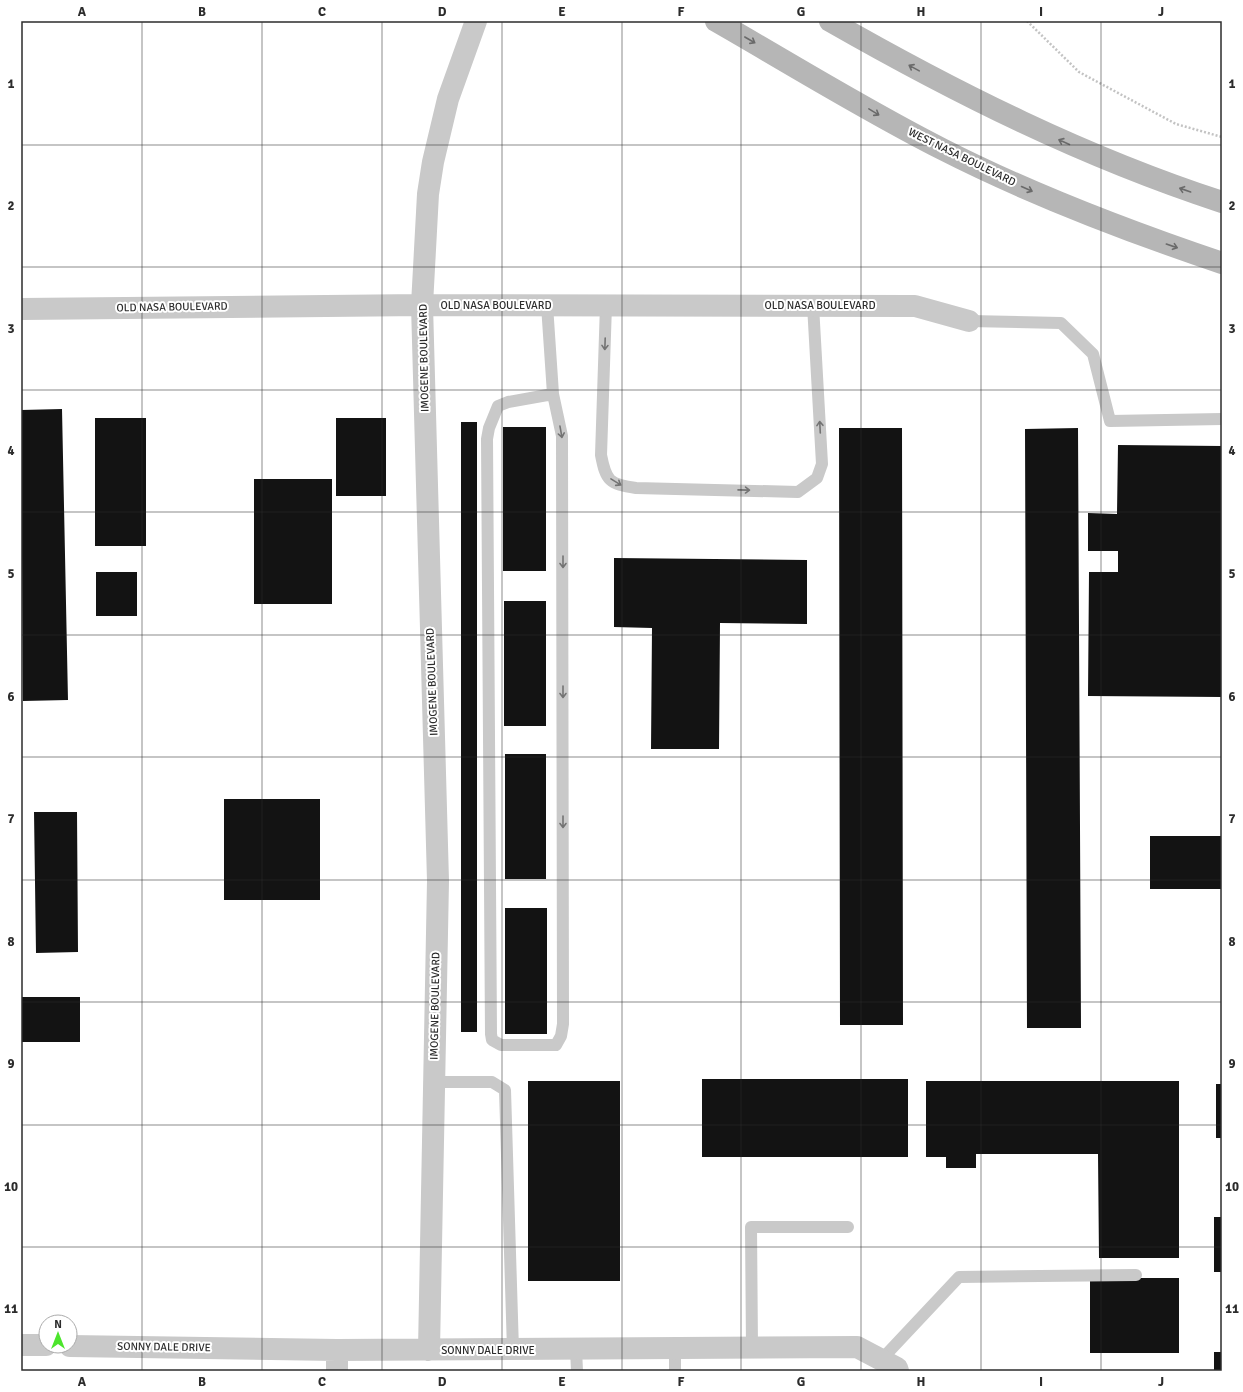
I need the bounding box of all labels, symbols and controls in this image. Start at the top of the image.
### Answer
text: A [78,4,87,20]
text: B [198,4,206,20]
text: C [318,4,326,20]
text: D [438,4,447,20]
text: E [558,4,566,20]
text: F [678,4,685,20]
text: G [797,4,805,20]
text: H [917,4,925,20]
text: I [1039,4,1043,20]
text: J [1158,4,1164,20]
one-way arrow [744,37,756,45]
one-way arrow [908,64,920,72]
text: 1 [7,76,15,92]
text: 1 [1228,76,1236,92]
one-way arrow [868,108,880,116]
street label: WEST NASA BOULEVARD [906,125,1018,189]
one-way arrow [1059,137,1071,145]
one-way arrow [1179,185,1191,193]
one-way arrow [1021,186,1033,193]
text: 2 [7,198,15,214]
text: 2 [1228,198,1236,214]
one-way arrow [1166,243,1178,251]
street label: OLD NASA BOULEVARD [440,299,552,312]
street label: OLD NASA BOULEVARD [764,299,876,312]
street label: OLD NASA BOULEVARD [116,300,228,314]
street label: IMOGENE BOULEVARD [417,304,431,412]
text: 3 [7,321,15,337]
text: 3 [1228,321,1236,337]
one-way arrow [601,337,609,350]
one-way arrow [816,421,823,434]
one-way arrow [557,425,565,438]
text: 4 [7,443,15,459]
text: 4 [1228,443,1236,459]
one-way arrow [610,478,621,486]
one-way arrow [737,487,750,494]
one-way arrow [559,555,567,568]
text: 5 [7,566,15,582]
text: 5 [1228,566,1236,582]
street label: IMOGENE BOULEVARD [424,628,440,736]
one-way arrow [559,685,567,698]
text: 6 [7,689,15,705]
text: 6 [1228,689,1236,705]
text: 7 [7,811,15,827]
text: 7 [1228,811,1236,827]
one-way arrow [559,815,567,828]
text: 8 [7,934,15,950]
text: 8 [1228,934,1236,950]
street label: IMOGENE BOULEVARD [428,952,442,1060]
text: 9 [7,1056,15,1072]
text: 9 [1228,1056,1236,1072]
text: 10 [4,1179,18,1195]
text: 10 [1225,1179,1239,1195]
text: 11 [4,1301,18,1317]
text: 11 [1225,1301,1239,1317]
north arrow [38,1314,78,1354]
text: N [54,1318,62,1331]
street label: SONNY DALE DRIVE [117,1340,211,1354]
street label: SONNY DALE DRIVE [441,1344,535,1357]
text: A [78,1374,87,1390]
text: B [198,1374,206,1390]
text: C [318,1374,326,1390]
text: D [438,1374,447,1390]
text: E [558,1374,566,1390]
text: F [678,1374,685,1390]
text: G [797,1374,805,1390]
text: H [917,1374,925,1390]
text: I [1039,1374,1043,1390]
text: J [1158,1374,1164,1390]

